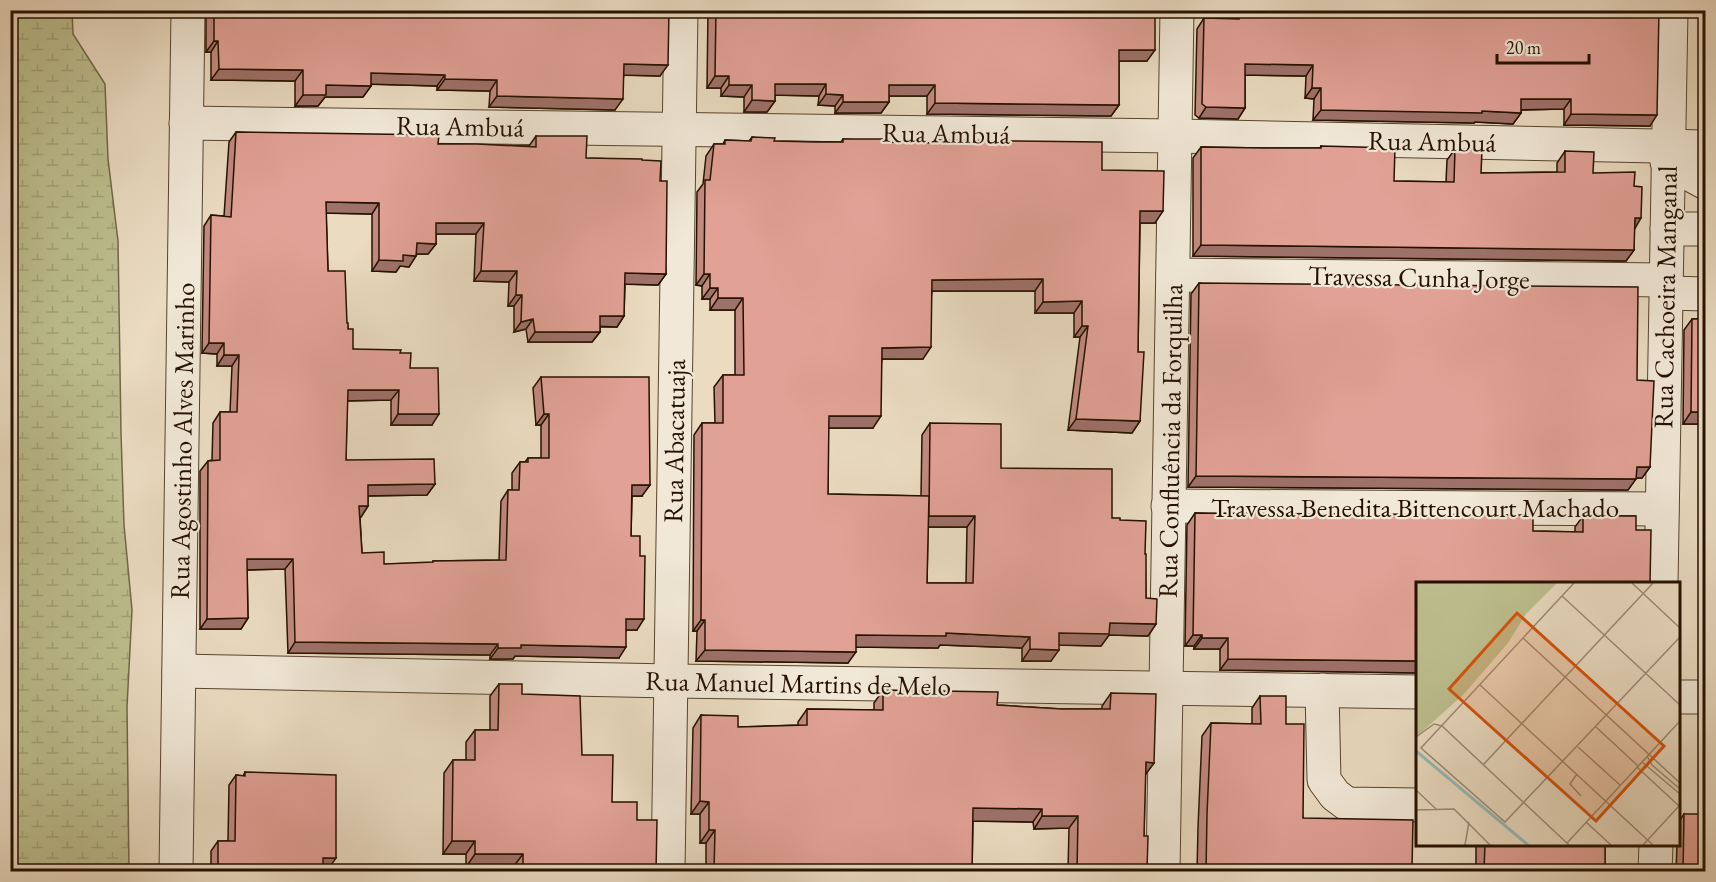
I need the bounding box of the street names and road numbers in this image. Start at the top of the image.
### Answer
street label: Rua Ambuá [396,107,525,145]
street label: Rua Ambuá [882,114,1011,152]
street label: Rua Ambuá [1368,122,1497,160]
street label: Rua Cachoeira Manganal [1645,165,1685,429]
street label: Travessa Cunha Jorge [1308,258,1530,296]
street label: Rua Agostinho Alves Marinho [162,282,202,600]
street label: Rua Confluência da Forquilha [1150,283,1190,598]
street label: Rua Abacatuaja [655,359,693,523]
street label: Travessa Benedita Bittencourt Machado [1211,490,1619,525]
street label: Rua Manuel Martins de Melo [645,663,951,703]

